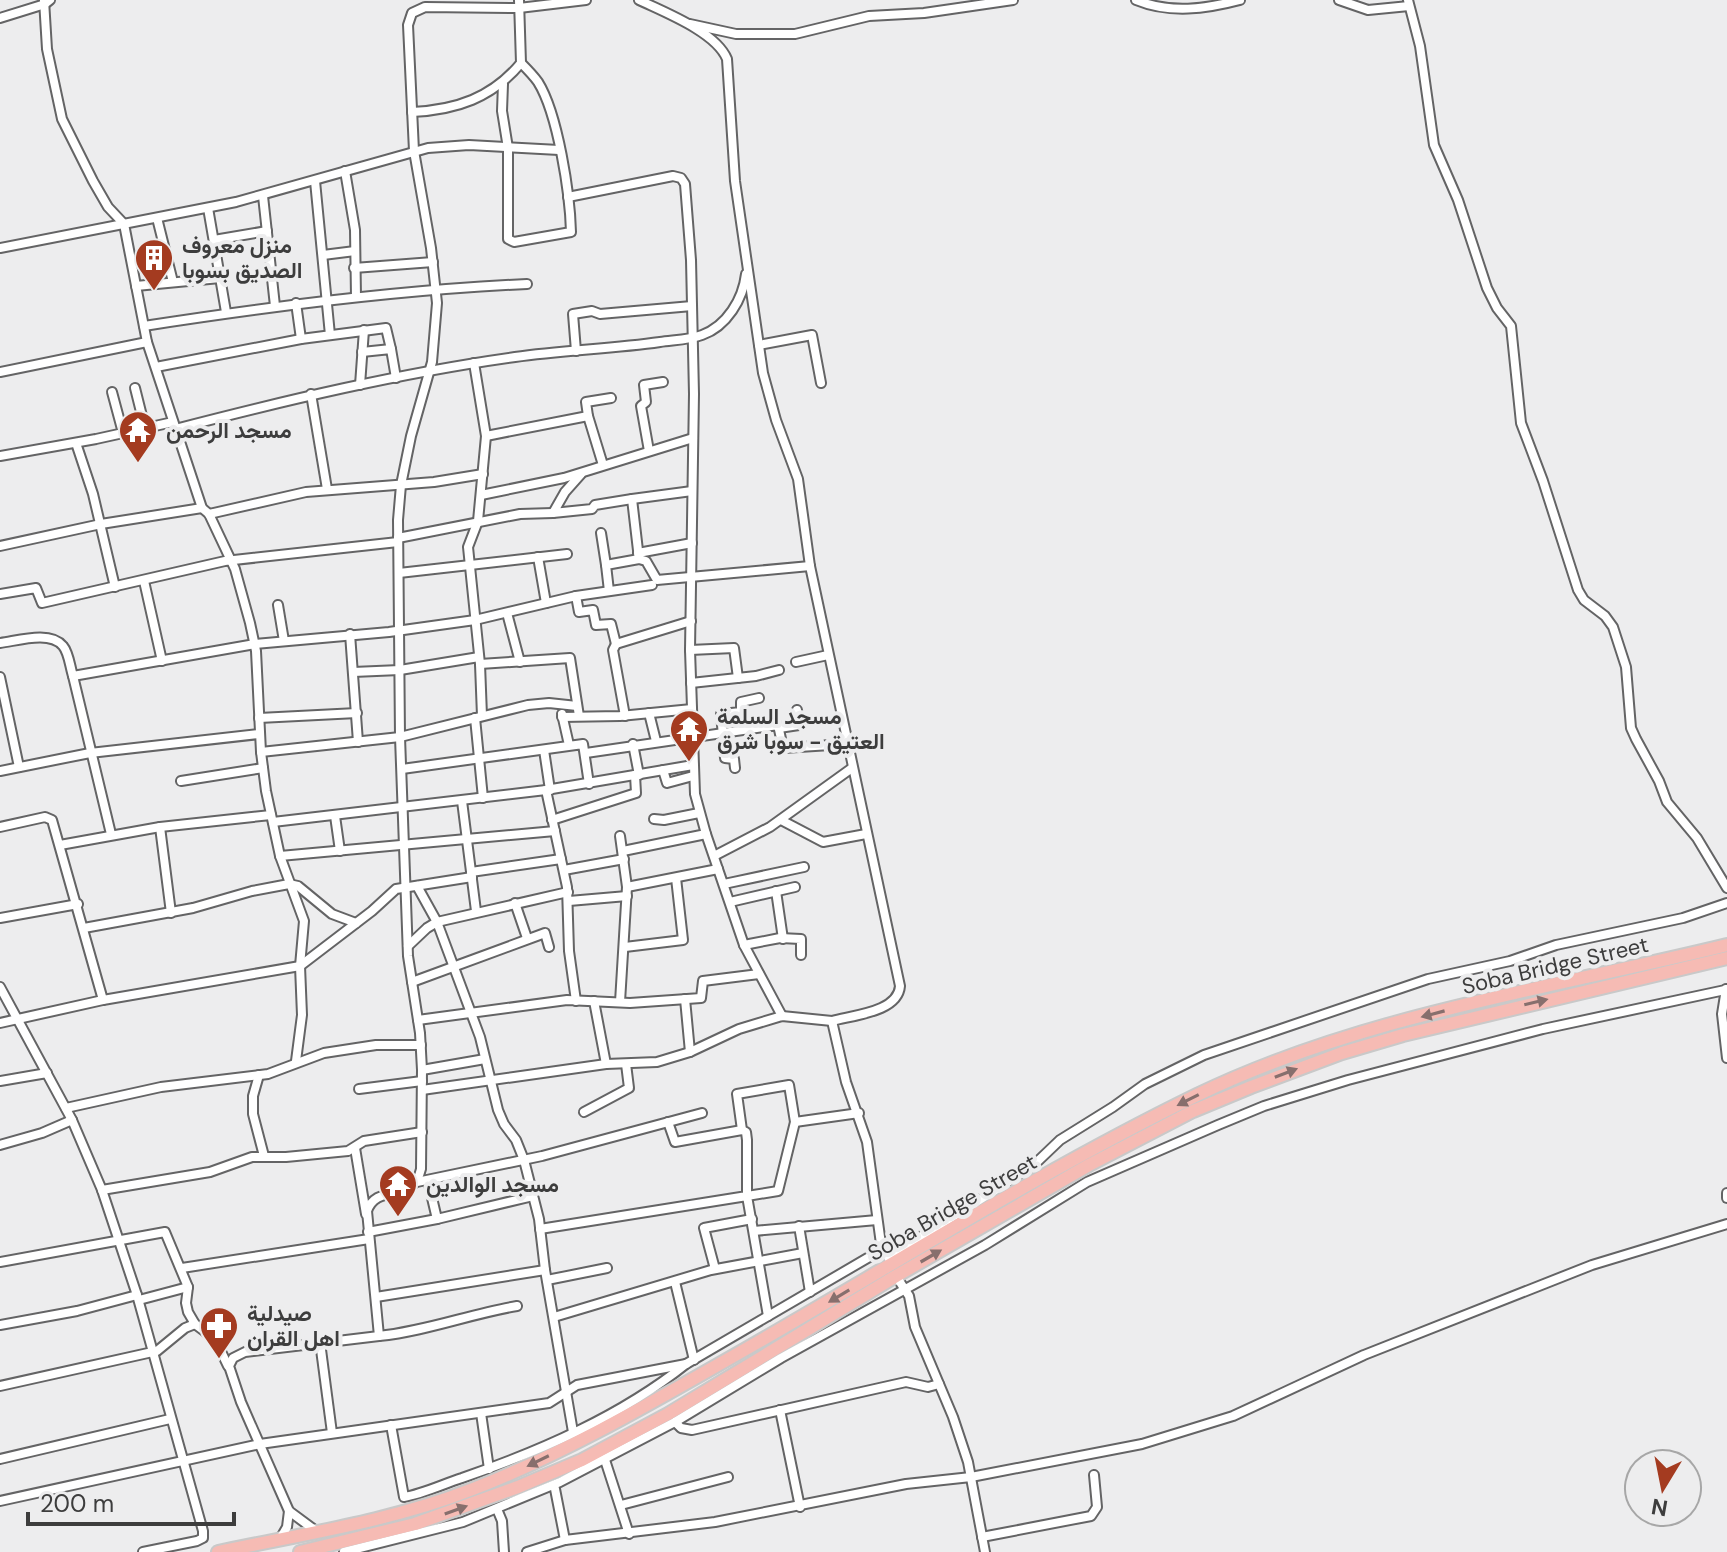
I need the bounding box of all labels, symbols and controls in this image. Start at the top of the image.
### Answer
place label: منزل معروف الصديق بسوبا [182,231,303,285]
building icon: منزل معروف الصديق بسوبا [133,237,175,292]
temple icon: مسجد الرحمن [117,409,159,464]
place label: مسجد الرحمن [166,416,292,445]
place label: مسجد السلمة العتيق - سوبا شرق [717,702,885,756]
temple icon: مسجد السلمة العتيق - سوبا شرق [668,708,710,763]
street label: Soba Bridge Street [1459,930,1651,1001]
one-way arrow [1524,995,1549,1008]
one-way arrow [1420,1009,1445,1021]
one-way arrow [1274,1066,1298,1079]
one-way arrow [1177,1093,1200,1107]
street label: Soba Bridge Street [863,1147,1042,1268]
temple icon: مسجد الوالدين [377,1163,419,1218]
place label: مسجد الوالدين [426,1170,559,1199]
one-way arrow [920,1249,942,1263]
one-way arrow [828,1289,850,1303]
place label: صيدلية اهل القران [247,1299,340,1353]
pharmacy icon: صيدلية اهل القران [198,1305,240,1360]
north arrow [1623,1448,1703,1528]
one-way arrow [526,1455,549,1468]
scale bar [28,1476,234,1526]
text: 200 m [40,1488,114,1519]
text: N [1649,1492,1670,1523]
one-way arrow [445,1504,469,1516]

